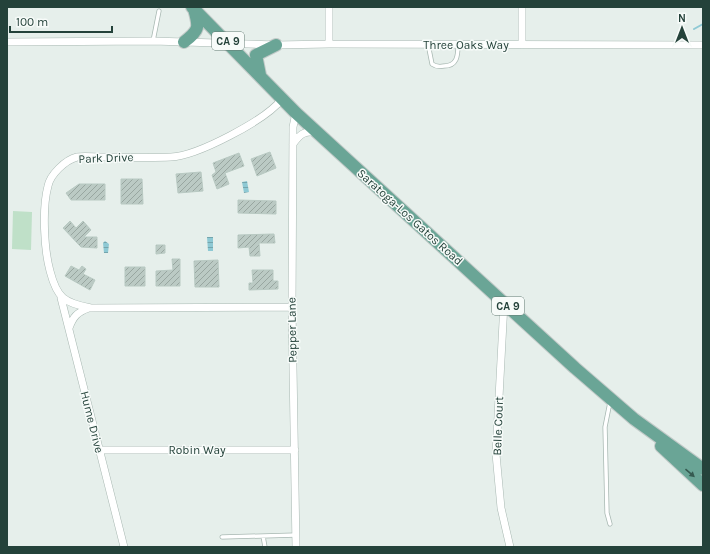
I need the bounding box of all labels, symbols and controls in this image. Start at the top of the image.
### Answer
scale bar [10,8,112,34]
north arrow [662,8,702,48]
text: N [678,12,686,25]
text: 100 m [16,15,48,29]
road number: CA 9 [212,32,244,50]
street label: Three Oaks Way [423,38,509,52]
street label: Park Drive [78,150,134,166]
street label: Saratoga-Los Gatos Road [354,166,466,268]
street label: Pepper Lane [284,297,300,363]
road number: CA 9 [492,297,524,315]
street label: Hume Drive [78,389,106,455]
street label: Belle Court [490,396,506,456]
street label: Robin Way [168,443,226,457]
one-way arrow [685,468,694,477]

